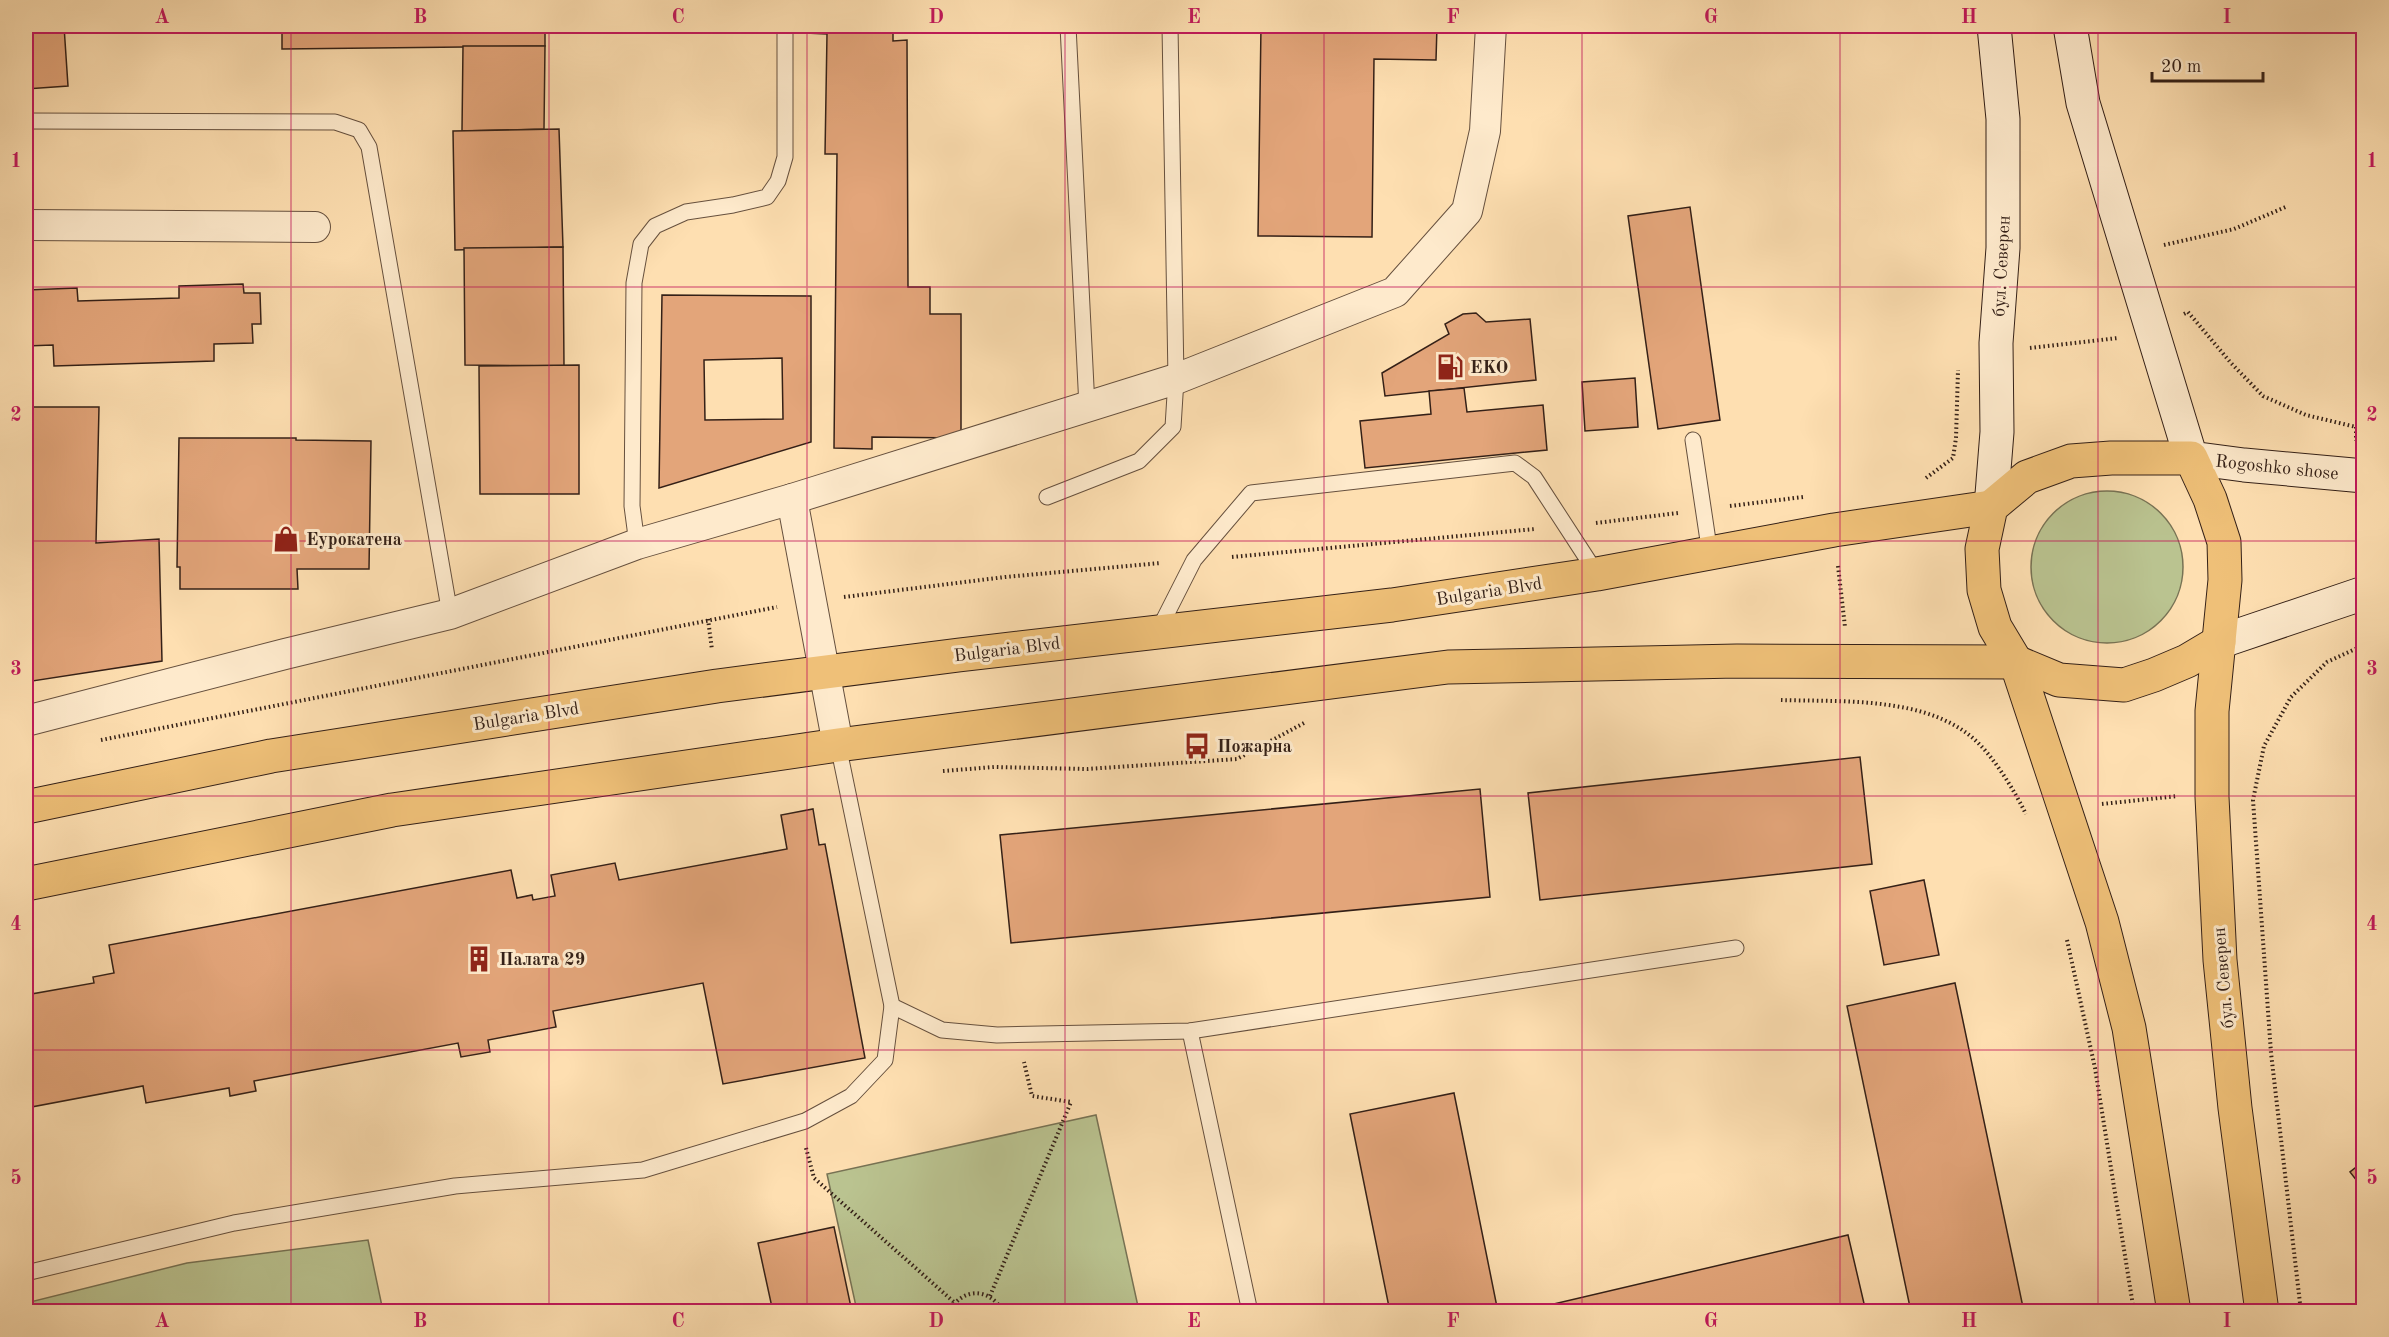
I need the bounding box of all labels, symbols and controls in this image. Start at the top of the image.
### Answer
text: A [154,8,170,28]
text: B [413,8,427,28]
text: C [671,8,685,28]
text: D [928,8,944,28]
text: E [1187,8,1201,28]
text: F [1446,8,1460,28]
text: G [1704,8,1718,28]
text: H [1961,8,1977,28]
text: I [2223,8,2231,28]
scale bar [2152,45,2263,83]
text: 20 m [2161,58,2201,76]
text: 1 [10,152,22,172]
text: 1 [2366,152,2378,172]
street label: бул. Северен [1990,215,2014,317]
fuel station icon: EKO [1435,352,1465,382]
place label: EKO [1470,359,1508,377]
text: 2 [10,406,22,426]
text: 2 [2366,406,2378,426]
street label: Rogoshko shose [2214,453,2340,483]
shop icon: Еурокатена [271,524,301,554]
place label: Еурокатена [306,531,402,549]
street label: Bulgaria Blvd [1435,575,1543,609]
street label: Bulgaria Blvd [953,635,1061,665]
text: 3 [10,660,22,680]
text: 3 [2366,660,2378,680]
street label: Bulgaria Blvd [472,700,580,734]
bus stop icon: Пожарна [1182,731,1212,761]
place label: Пожарна [1217,738,1292,756]
text: 4 [10,915,22,935]
text: 4 [2366,915,2378,935]
street label: бул. Северен [2211,927,2237,1029]
building icon: Палата 29 [464,944,494,974]
place label: Палата 29 [499,951,585,969]
text: 5 [10,1168,22,1189]
text: 5 [2366,1168,2378,1189]
text: A [154,1312,170,1332]
text: B [413,1312,427,1332]
text: C [671,1312,685,1332]
text: D [928,1312,944,1332]
text: E [1187,1312,1201,1332]
text: F [1446,1312,1460,1332]
text: G [1704,1312,1718,1332]
text: H [1961,1312,1977,1332]
text: I [2223,1312,2231,1332]

